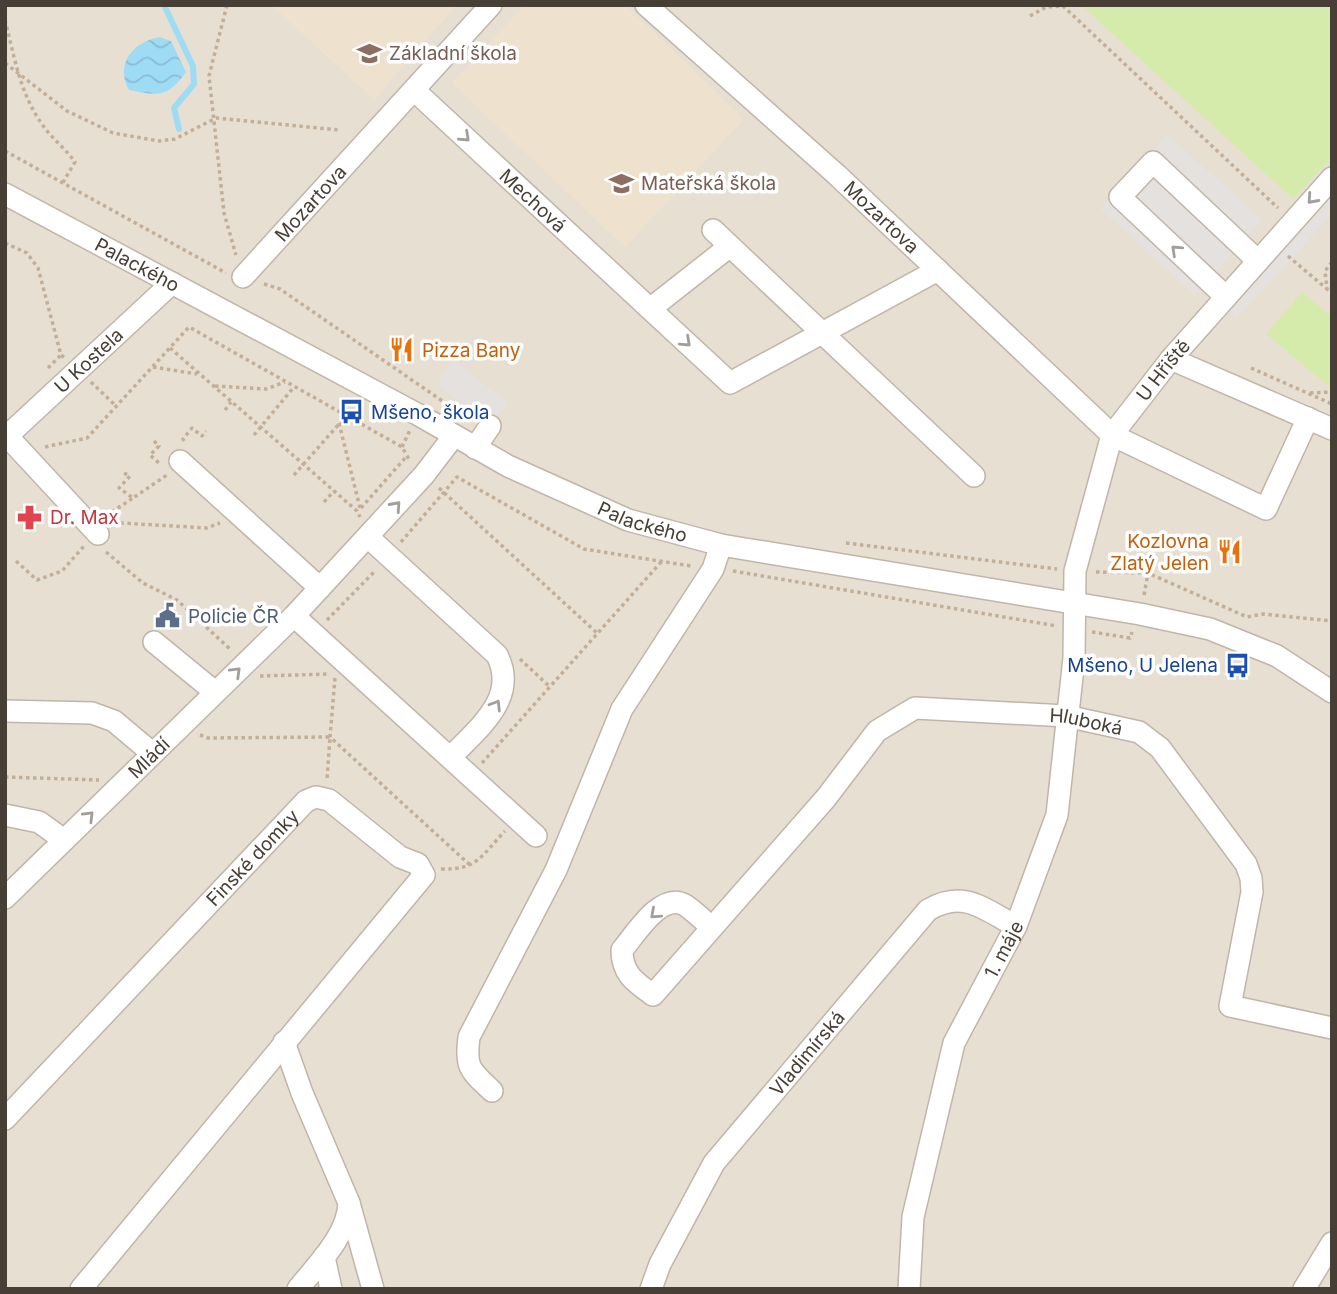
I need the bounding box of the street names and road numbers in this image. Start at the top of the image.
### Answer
street label: Mozartova [270,161,351,246]
street label: Mechová [495,164,571,237]
street label: Mozartova [839,176,924,259]
street label: Palackého [91,233,183,297]
street label: U Kostela [50,323,128,398]
street label: U Hřiště [1132,335,1195,406]
street label: Palackého [594,497,690,547]
street label: Hluboká [1049,704,1125,740]
street label: Mládí [124,732,175,783]
street label: Finské domky [202,805,304,911]
street label: 1. máje [980,917,1029,982]
street label: Vladimírská [765,1006,850,1101]

